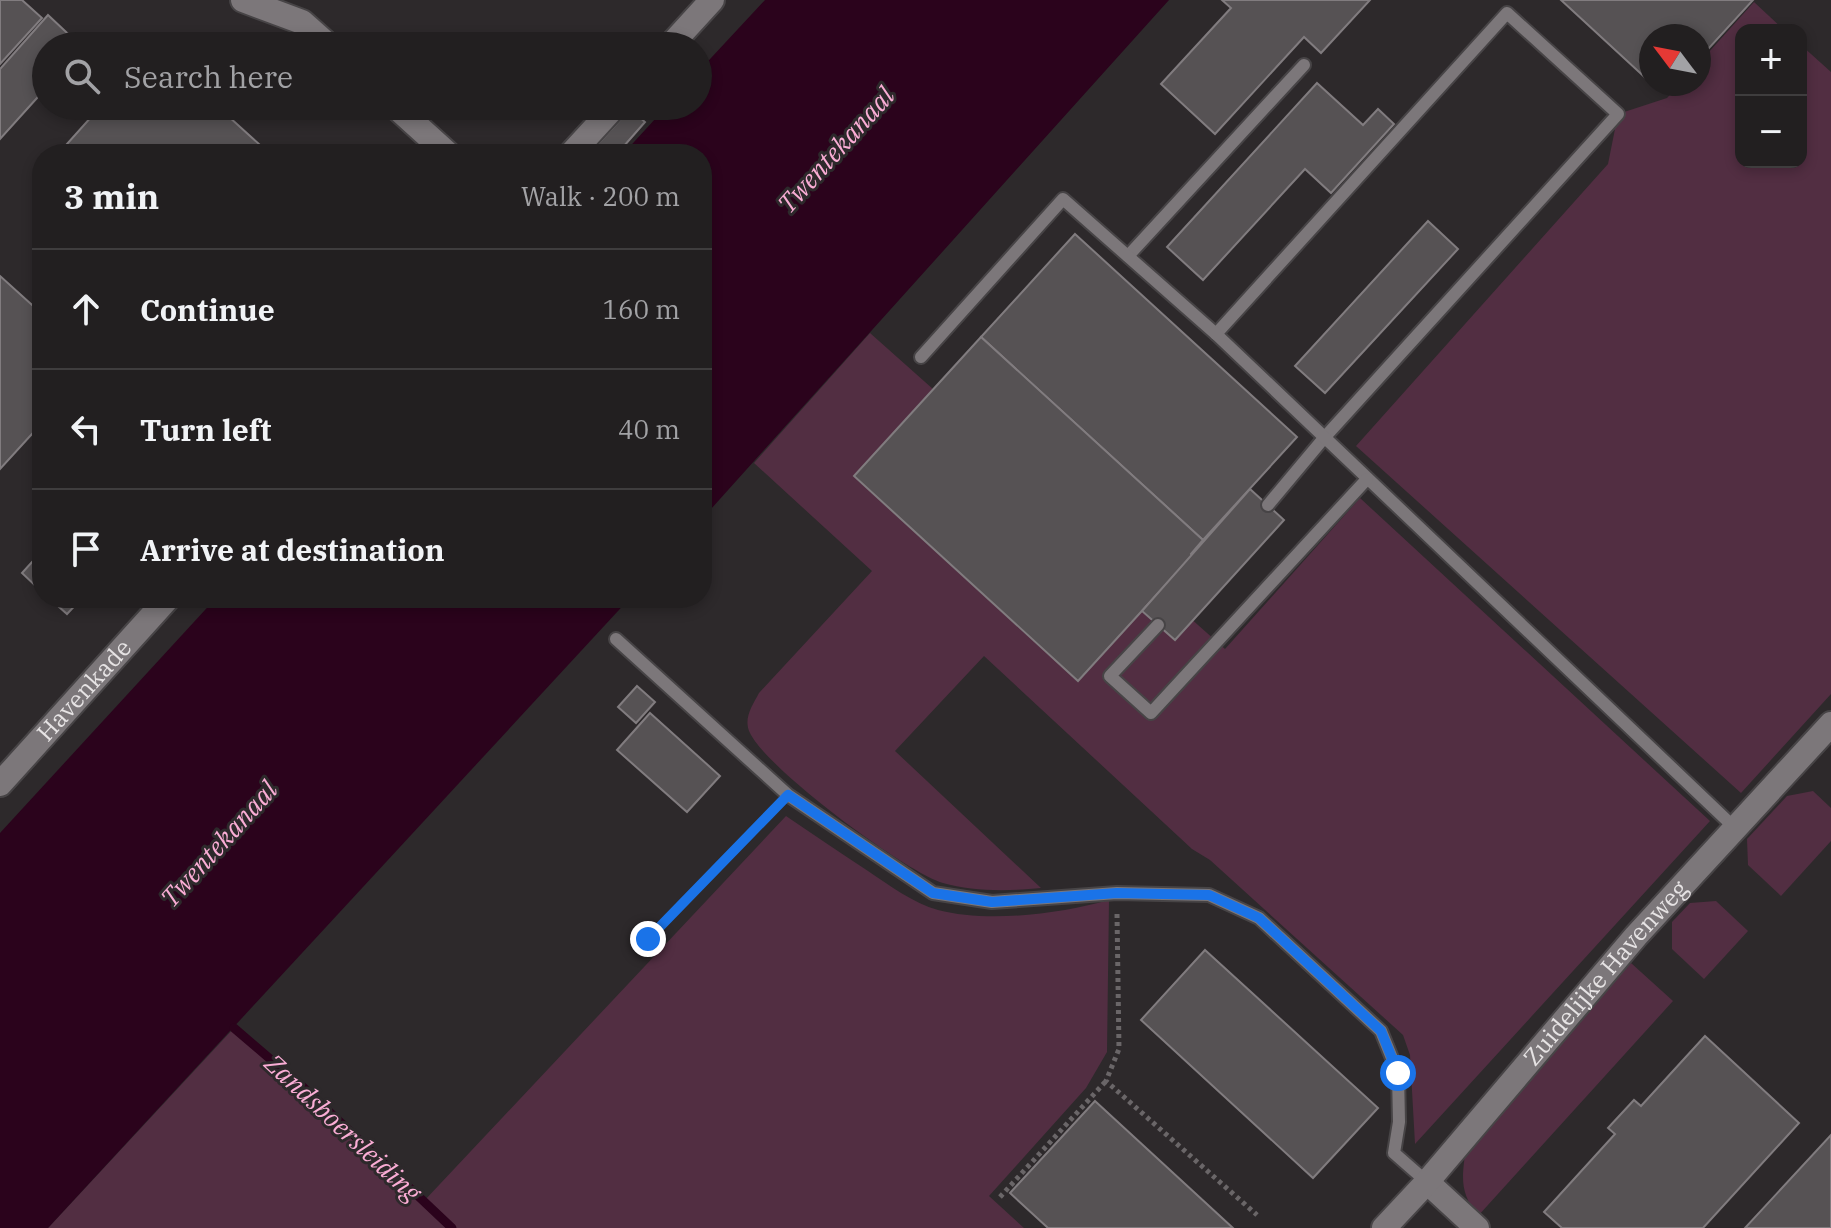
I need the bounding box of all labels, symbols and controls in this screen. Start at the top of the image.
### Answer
north arrow [1639,24,1711,96]
map controls [1735,24,1807,168]
button: + [1735,24,1807,96]
search box [32,32,712,120]
icon: search [60,54,104,98]
text: Search here [124,57,293,96]
water label: Twentekanaal [769,78,901,220]
button: − [1735,96,1807,168]
text: 3 min [64,174,159,218]
text: Walk · 200 m [521,179,680,213]
icon: ahead [64,287,108,331]
text: Continue [140,290,275,329]
text: 160 m [602,292,680,326]
icon: left [64,407,108,451]
text: Turn left [140,410,272,449]
text: 40 m [618,412,680,446]
icon: arrive [64,527,108,571]
text: Arrive at destination [140,530,445,569]
street label: Havenkade [29,632,138,748]
water label: Twentekanaal [152,772,284,914]
street label: Zuidelijke Havenweg [1516,873,1695,1072]
route end [630,921,666,957]
water label: Zandsboersleiding [258,1045,430,1209]
route start [1380,1055,1416,1091]

